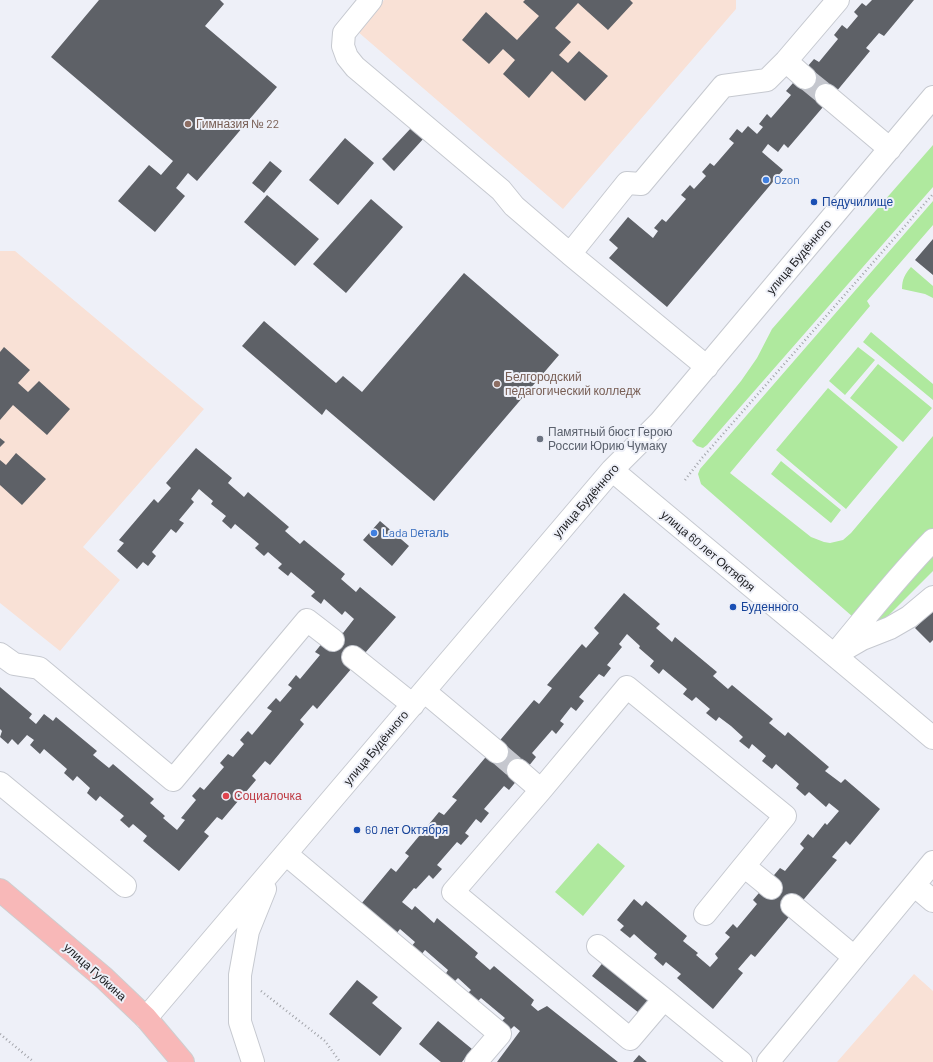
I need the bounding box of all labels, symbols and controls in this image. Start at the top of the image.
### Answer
place label: Гимназия № 22 [196,117,279,131]
marker: Гимназия № 22 [183,119,193,129]
place label: Ozon [774,173,800,187]
marker: Ozon [761,175,771,185]
place label: Педучилище [822,195,893,209]
marker: Педучилище [809,197,819,207]
street label: улица Будённого [764,217,834,297]
place label: Белгородский педагогический колледж [505,370,641,398]
marker: Белгородский педагогический колледж [492,379,502,389]
place label: Памятный бюст Герою России Юрию Чумаку [548,425,672,453]
marker: Памятный бюст Герою России Юрию Чумаку [535,434,545,444]
street label: улица Будённого [550,461,622,541]
street label: улица 60 лет Октября [658,507,758,595]
place label: Lada Dеталь [382,526,449,540]
marker: Lada Dеталь [369,528,379,538]
place label: Буденного [741,600,799,614]
marker: Буденного [728,602,738,612]
street label: улица Будённого [341,708,411,788]
place label: Социалочка [234,789,302,803]
marker: Социалочка [221,791,231,801]
place label: 60 лет Октября [365,823,448,837]
marker: 60 лет Октября [352,825,362,835]
street label: улица Губкина [61,940,129,1004]

